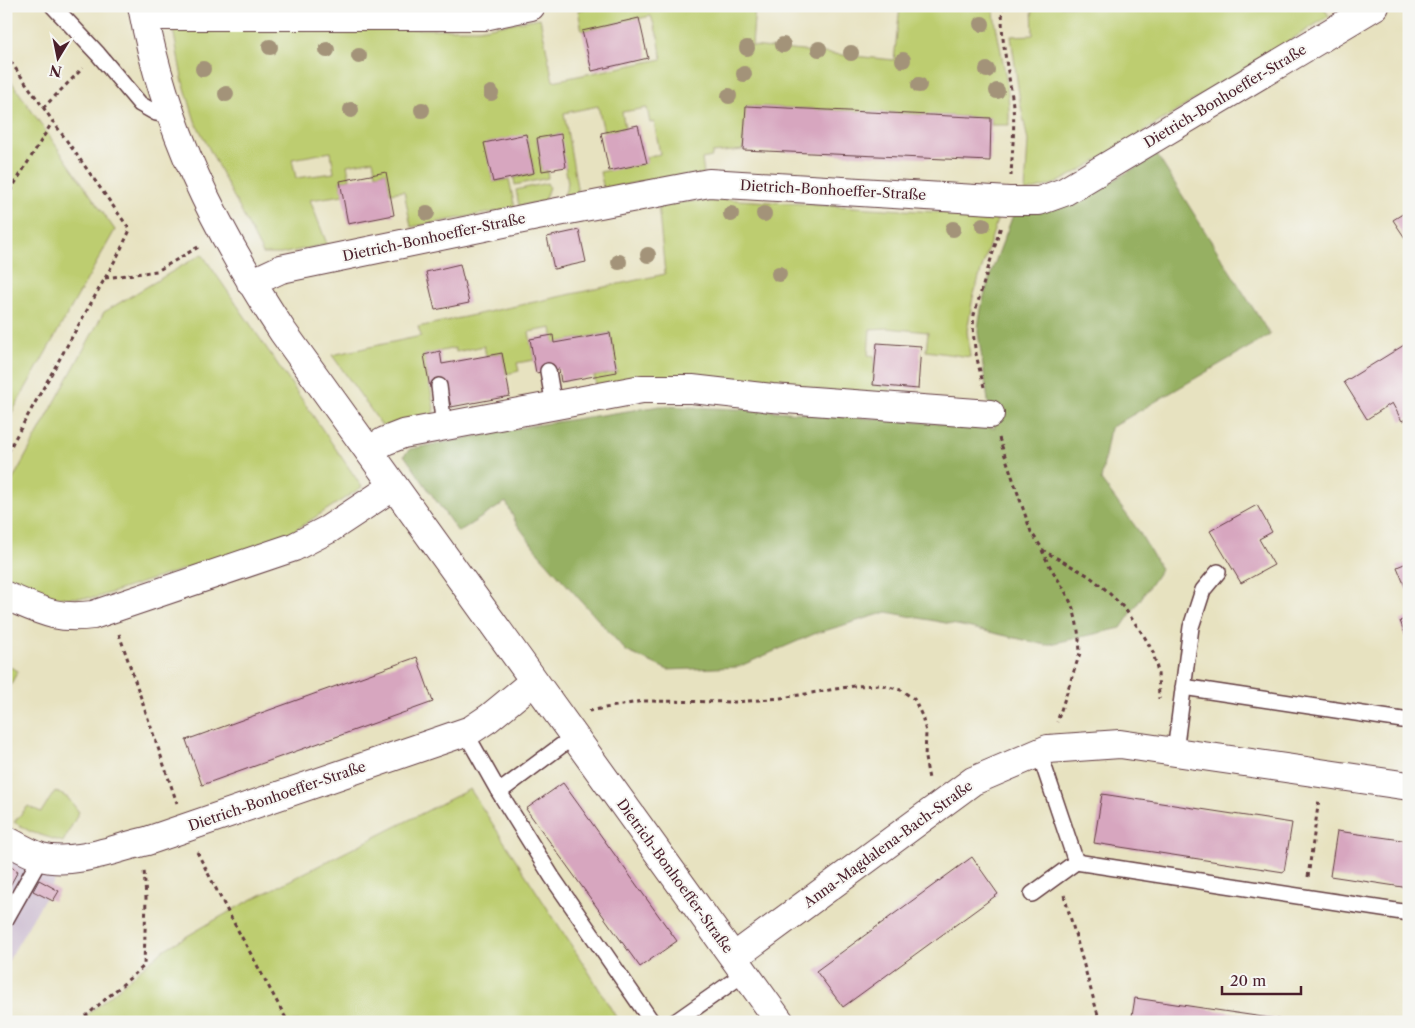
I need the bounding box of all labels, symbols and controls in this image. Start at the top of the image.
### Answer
north arrow [32,32,82,82]
street label: Dietrich-Bonhoeffer-Straße [1140,40,1310,152]
text: N [48,61,63,81]
street label: Dietrich-Bonhoeffer-Straße [739,176,927,204]
street label: Dietrich-Bonhoeffer-Straße [341,209,527,265]
street label: Dietrich-Bonhoeffer-Straße [186,757,368,835]
street label: Anna-Magdalena-Bach-Straße [799,777,976,912]
street label: Dietrich-Bonhoeffer-Straße [613,795,737,957]
scale bar [1222,963,1301,995]
text: 20 m [1230,971,1266,990]

